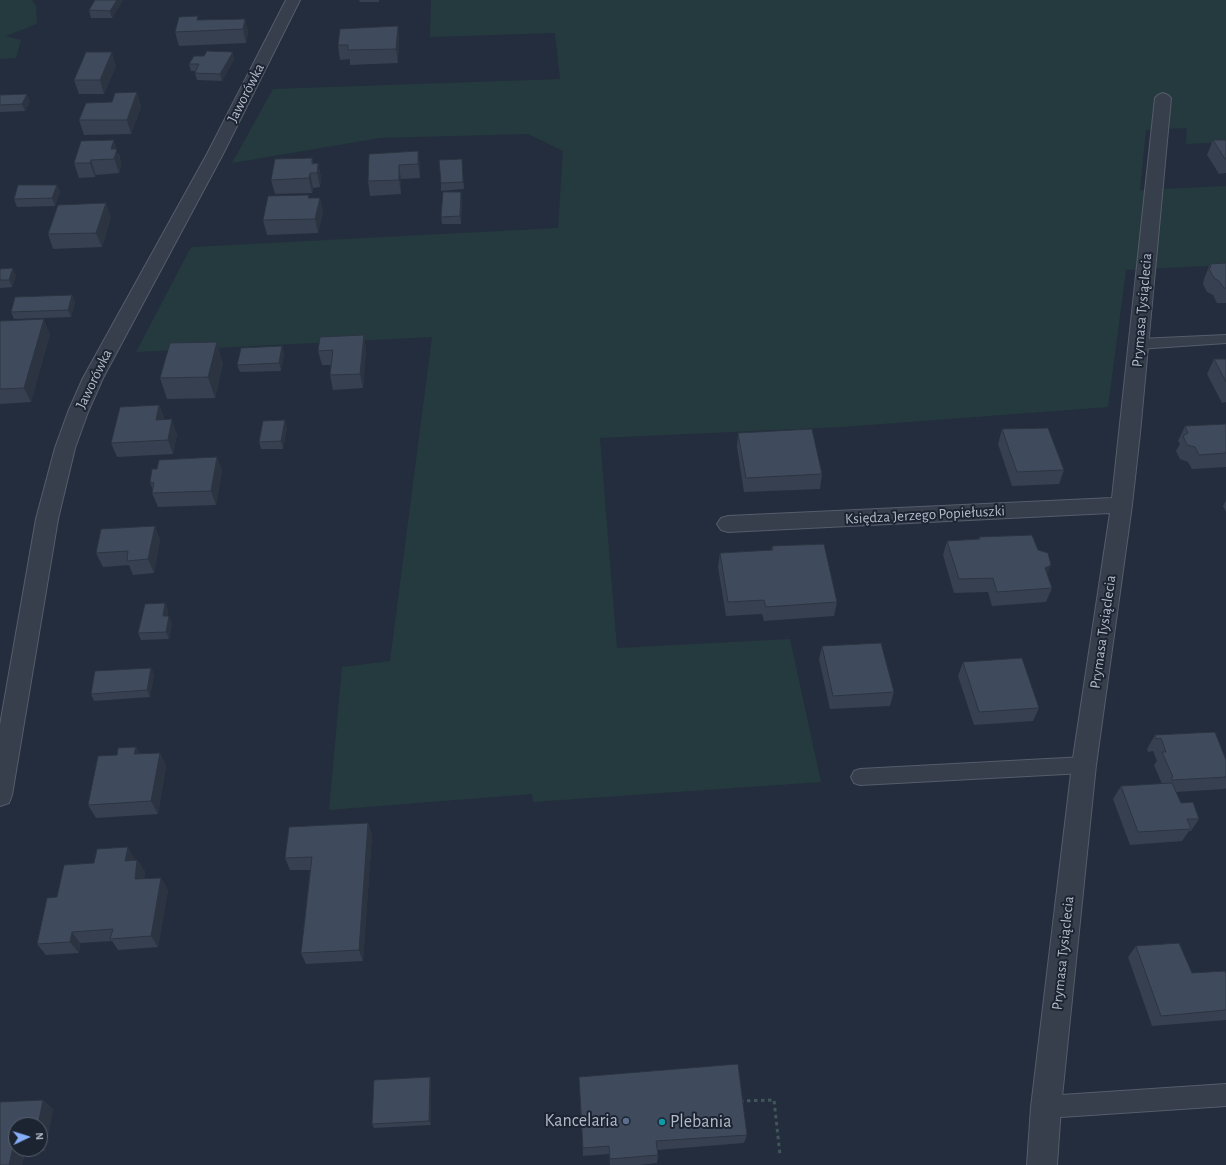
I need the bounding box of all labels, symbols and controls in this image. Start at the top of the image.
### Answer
street label: Jaworówka [224,61,268,125]
street label: Prymasa Tysiąclecia [1128,252,1156,368]
street label: Jaworówka [72,346,116,412]
street label: Księdza Jerzego Popiełuszki [845,502,1005,528]
street label: Prymasa Tysiąclecia [1086,574,1120,690]
street label: Prymasa Tysiąclecia [1048,895,1078,1011]
place label: Kancelaria [545,1110,618,1132]
place label: Plebania [670,1111,731,1133]
marker: Kancelaria [621,1116,631,1126]
north arrow [8,1117,48,1157]
marker: Plebania [657,1117,667,1127]
text: N [34,1132,45,1140]

